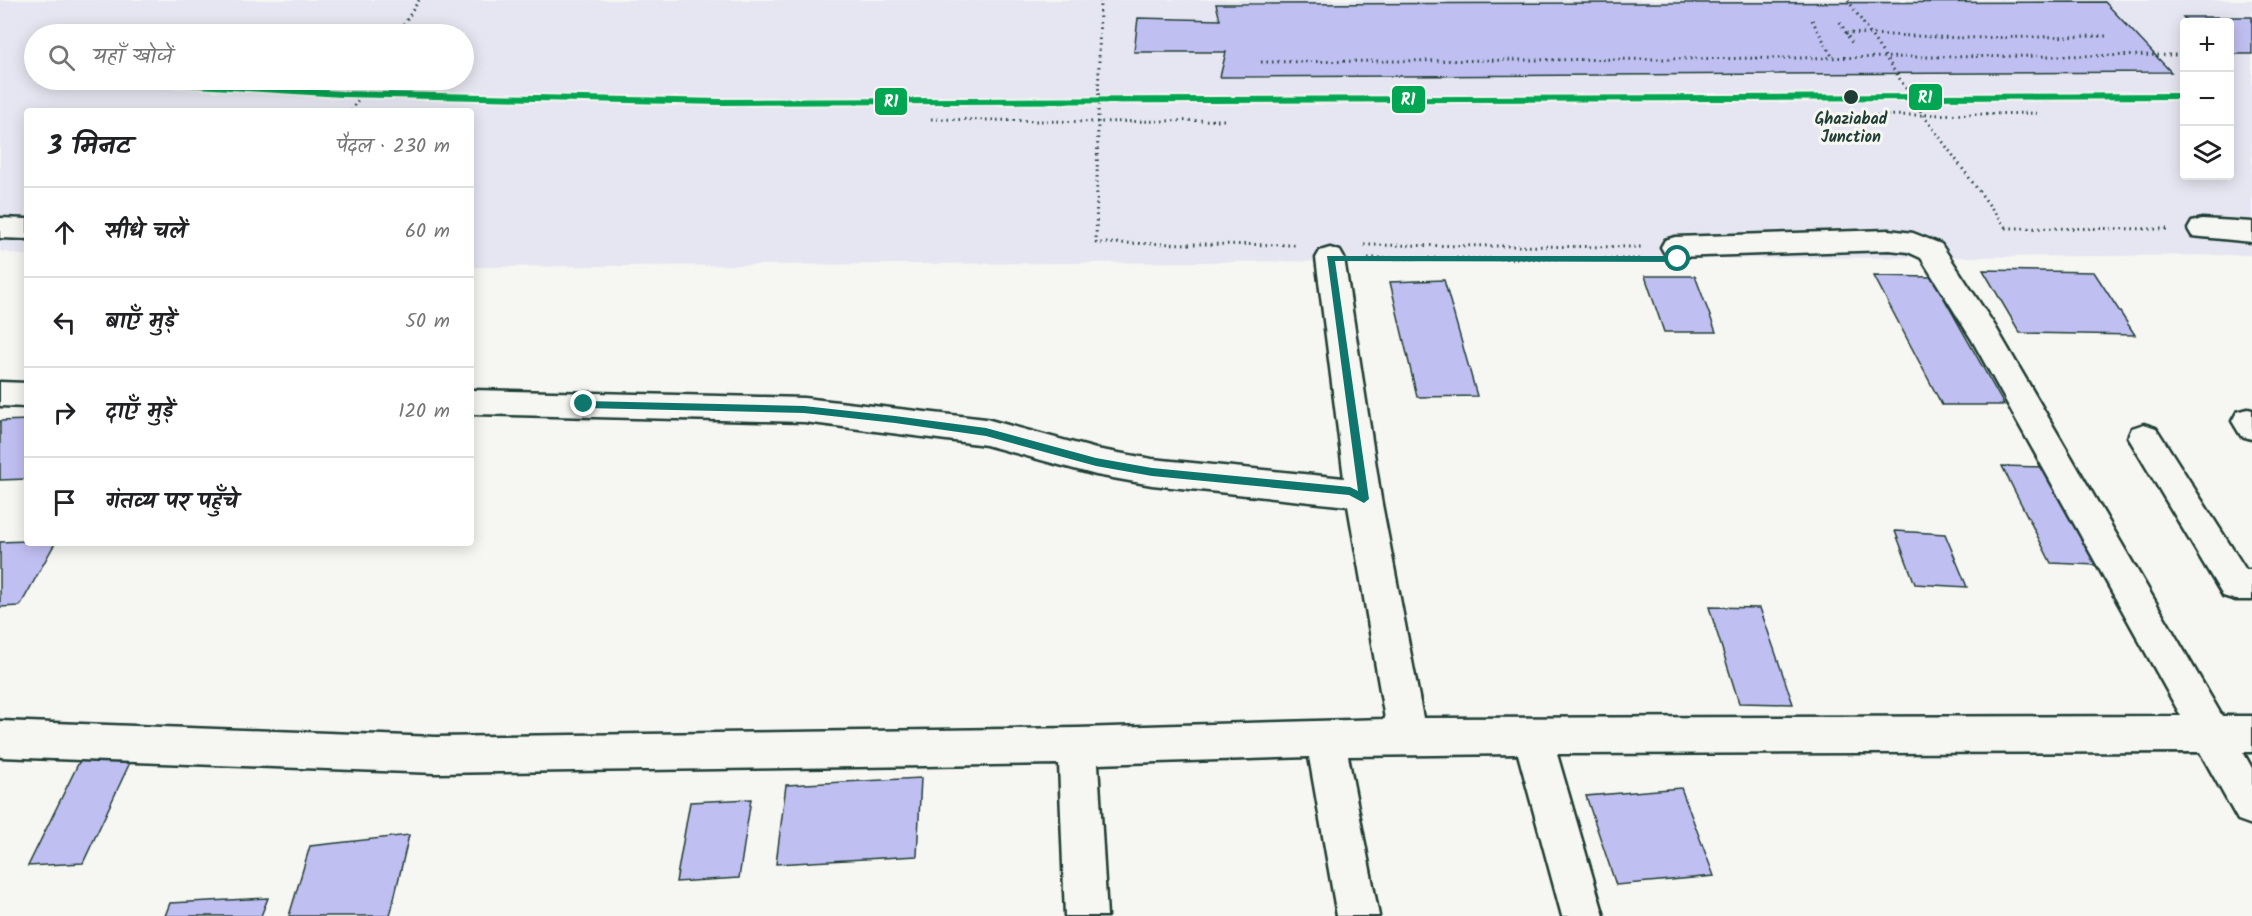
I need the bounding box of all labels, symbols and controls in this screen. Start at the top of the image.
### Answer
map controls [2180,18,2234,180]
button: + [2180,18,2234,72]
search box [24,24,474,90]
text: यहाँ खोजें [93,40,172,75]
icon: search [45,41,78,74]
button: − [2180,72,2234,126]
line badge: R1 [1908,83,1943,111]
line badge: R1 [1391,85,1426,114]
text: R1 [1918,86,1932,111]
line badge: R1 [874,87,908,116]
text: R1 [1401,88,1415,113]
marker: Ghaziabad Junction [1842,88,1860,106]
text: R1 [884,90,898,115]
place label: Ghaziabad Junction [1815,107,1888,150]
text: 3 मिनट [48,126,131,168]
button: layers [2180,126,2234,180]
text: पैदल · 230 m [337,131,450,163]
text: सीधे चलें [105,215,186,250]
icon: ahead [48,216,81,249]
text: 60 m [405,216,450,248]
route start [1664,245,1690,271]
text: बाएँ मुड़ें [105,305,176,340]
icon: left [48,306,81,339]
text: 50 m [405,306,450,338]
route end [570,390,596,416]
text: दाएँ मुड़ें [105,395,174,430]
icon: right [48,396,81,429]
text: 120 m [398,396,450,428]
text: गंतव्य पर पहुँचे [105,485,238,520]
icon: arrive [48,486,81,519]

